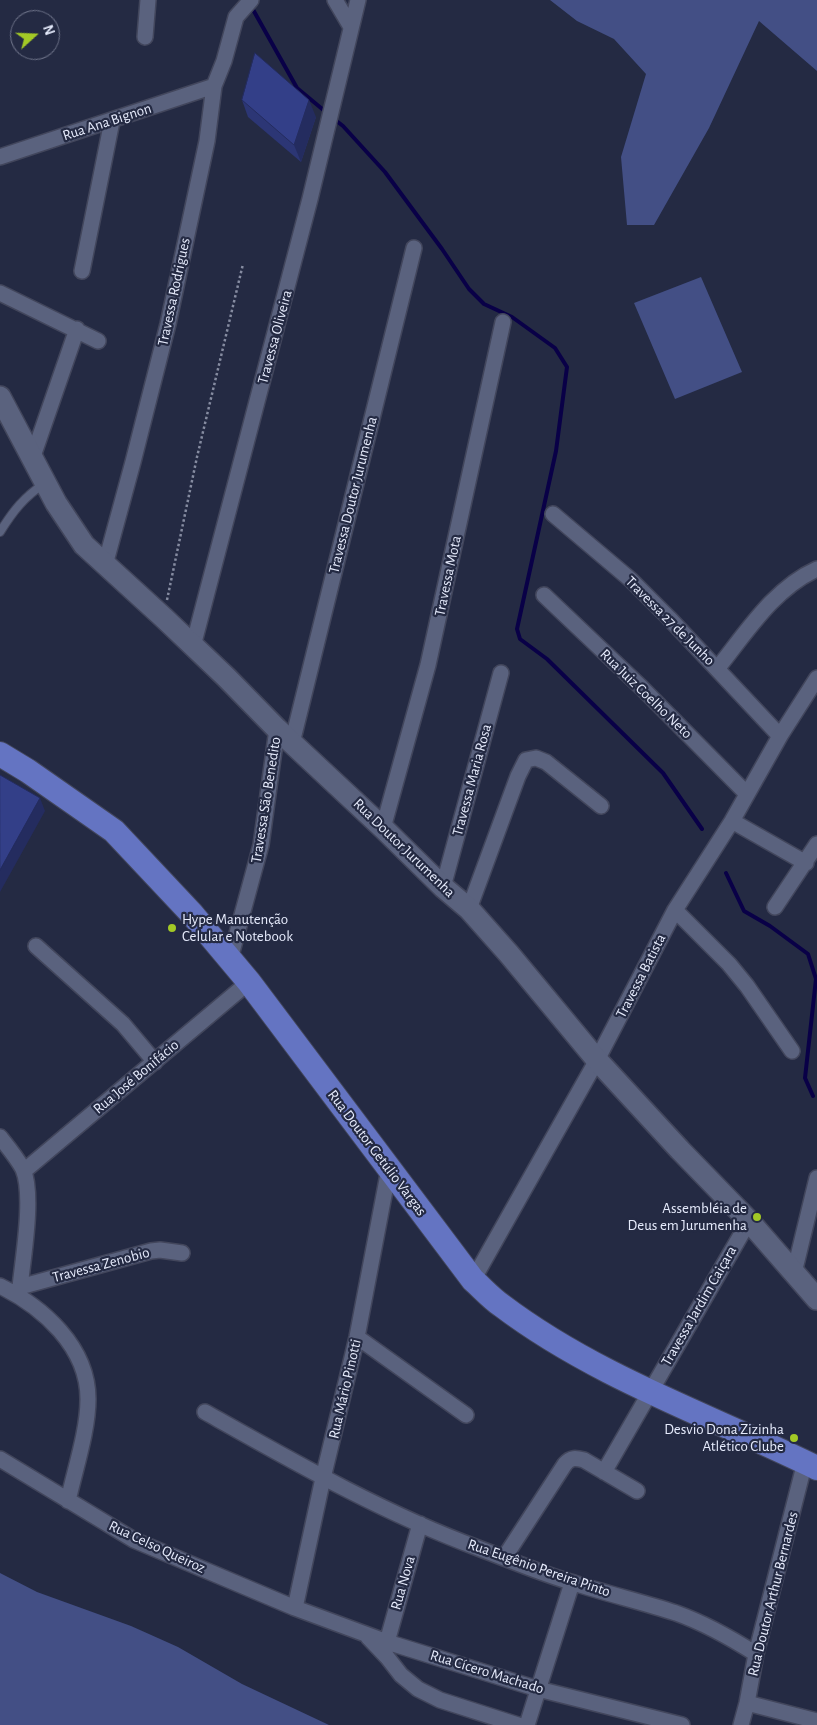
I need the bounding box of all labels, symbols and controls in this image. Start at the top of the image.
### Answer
north arrow [10,10,60,60]
text: N [40,23,56,37]
street label: Rua Ana Bignon [60,99,154,145]
street label: Travessa Rodrigues [154,236,194,348]
street label: Travessa Oliveira [254,288,296,386]
street label: Travessa Doutor Jurumenha [325,415,381,575]
street label: Travessa Mota [431,534,465,618]
street label: Travessa 27 de Junho [622,573,718,669]
street label: Rua Juiz Coelho Neto [596,645,696,743]
street label: Travessa Maria Rosa [448,722,496,838]
street label: Travessa São Benedito [247,736,285,864]
street label: Rua Doutor Jurumenha [349,795,459,901]
place label: Hype Manutenção Celular e Notebook [182,910,293,945]
marker: Hype Manutenção Celular e Notebook [166,922,178,934]
street label: Travessa Batista [612,931,670,1021]
street label: Rua José Bonifácio [89,1036,183,1118]
street label: Rua Doutor Getúlio Vargas [324,1086,430,1220]
place label: Assembléia de Deus em Jurumenha [628,1199,747,1234]
marker: Assembléia de Deus em Jurumenha [751,1211,763,1223]
street label: Travessa Zenobio [51,1243,151,1287]
street label: Travessa Jardim Caiçara [657,1243,741,1369]
street label: Rua Mário Pinotti [325,1337,365,1441]
place label: Desvio Dona Zizinha Atlético Clube [664,1420,784,1455]
marker: Desvio Dona Zizinha Atlético Clube [788,1432,800,1444]
street label: Rua Doutor Arthur Bernardes [744,1510,802,1678]
street label: Rua Celso Queiroz [106,1517,208,1577]
street label: Rua Eugênio Pereira Pinto [465,1535,613,1601]
street label: Rua Nova [387,1554,419,1612]
street label: Rua Cícero Machado [428,1646,546,1698]

